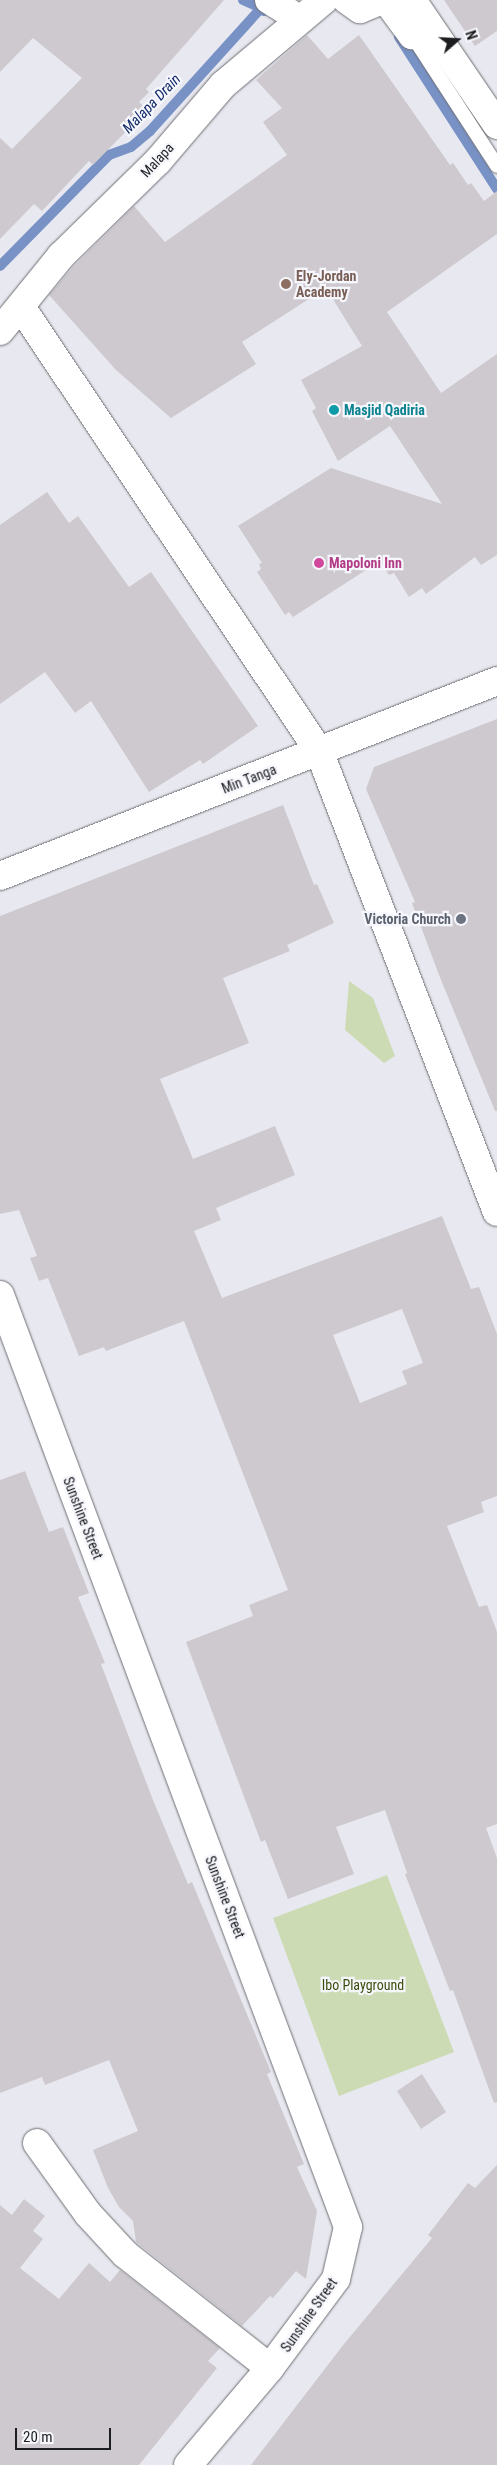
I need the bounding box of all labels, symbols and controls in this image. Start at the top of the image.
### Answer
north arrow [432,15,482,65]
text: N [462,28,480,42]
water label: Malapa Drain [119,71,185,137]
street label: Malapa [137,139,177,181]
place label: Ely-Jordan Academy [296,268,356,300]
marker: Ely-Jordan Academy [280,278,292,290]
place label: Masjid Qadiria [344,402,425,418]
marker: Masjid Qadiria [328,404,340,416]
place label: Mapoloni Inn [329,555,402,571]
marker: Mapoloni Inn [313,557,325,569]
street label: Min Tanga [219,761,279,797]
place label: Victoria Church [364,911,451,927]
marker: Victoria Church [455,913,467,925]
street label: Sunshine Street [60,1475,106,1561]
street label: Sunshine Street [202,1854,248,1940]
park label: Ibo Playground [322,1977,404,1993]
street label: Sunshine Street [277,2275,341,2355]
scale bar [18,2418,114,2450]
text: 20 m [23,2428,53,2446]

